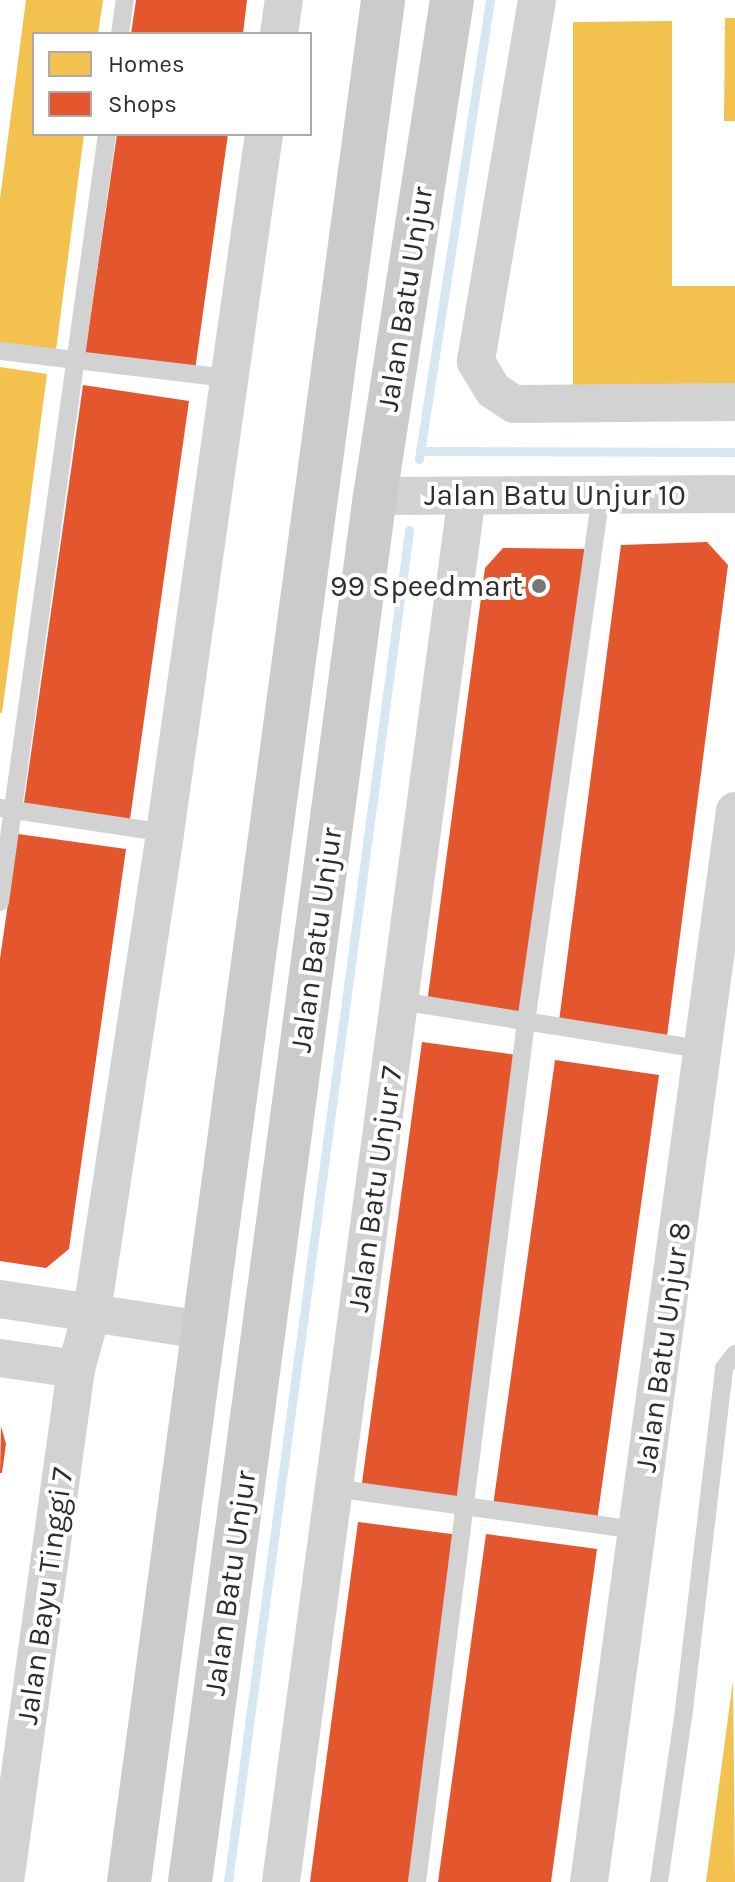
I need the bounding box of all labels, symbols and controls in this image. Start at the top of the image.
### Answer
legend [32,32,312,136]
text: Homes [108,50,185,78]
text: Shops [108,90,177,118]
street label: Jalan Batu Unjur [369,184,441,414]
street label: Jalan Batu Unjur 10 [424,477,686,513]
place label: 99 Speedmart [330,568,523,604]
marker: 99 Speedmart [530,577,548,595]
street label: Jalan Batu Unjur [282,825,350,1055]
street label: Jalan Batu Unjur 7 [340,1064,410,1314]
street label: Jalan Batu Unjur 8 [628,1220,698,1474]
street label: Jalan Bayu Tinggi 7 [9,1465,81,1727]
street label: Jalan Batu Unjur [196,1468,264,1698]

